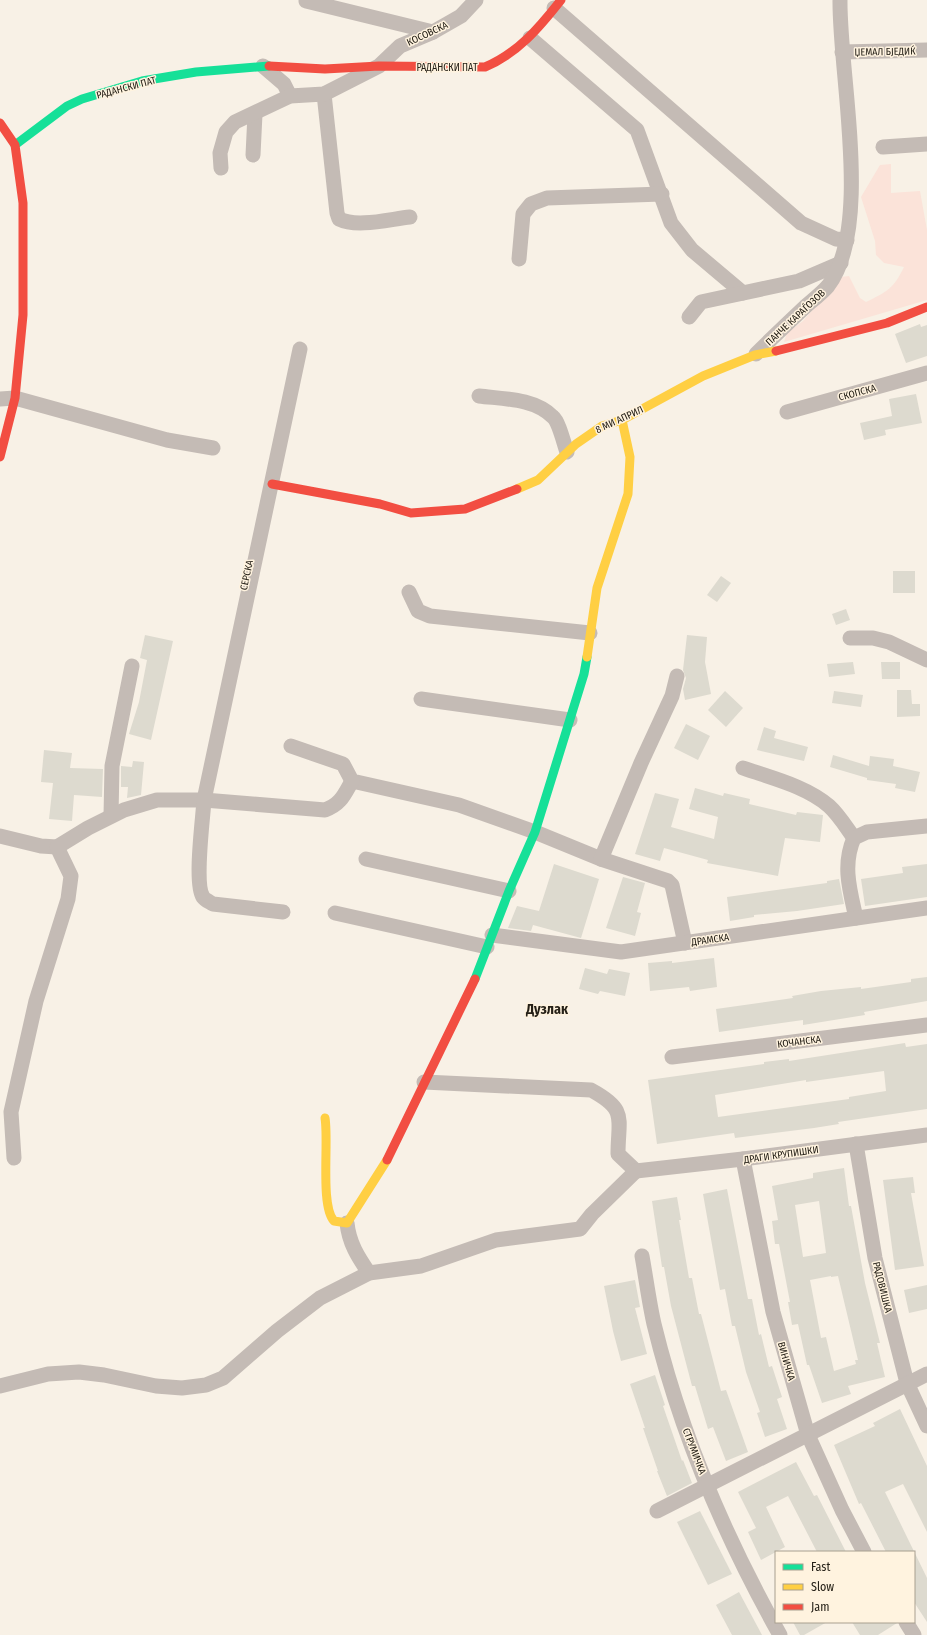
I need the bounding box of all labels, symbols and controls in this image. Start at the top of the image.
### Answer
street label: КОСОВСКА [405,19,450,49]
street label: ЏЕМАЛ БЈЕДИЌ [854,43,916,59]
street label: РАДАНСКИ ПАТ [416,62,478,74]
street label: РАДАНСКИ ПАТ [95,74,158,102]
street label: ПАНЧЕ КАРАЃОЗОВ [762,285,828,348]
street label: СКОПСКА [837,382,878,404]
street label: 8 МИ АПРИЛ [594,404,645,436]
street label: СЕРСКА [238,558,256,591]
street label: ДРАМСКА [689,931,731,949]
district label: Дузлак [525,1001,569,1018]
street label: КОЧАНСКА [777,1033,822,1051]
street label: ДРАГИ КРУПИШКИ [742,1144,819,1166]
street label: РАДОВИШКА [870,1261,894,1315]
street label: ВИНИЧКА [775,1341,797,1383]
street label: СТРУМИЧКА [680,1426,709,1477]
legend [775,1551,915,1623]
text: Fast [811,1560,830,1574]
text: Slow [811,1580,834,1594]
text: Jam [811,1600,829,1614]

